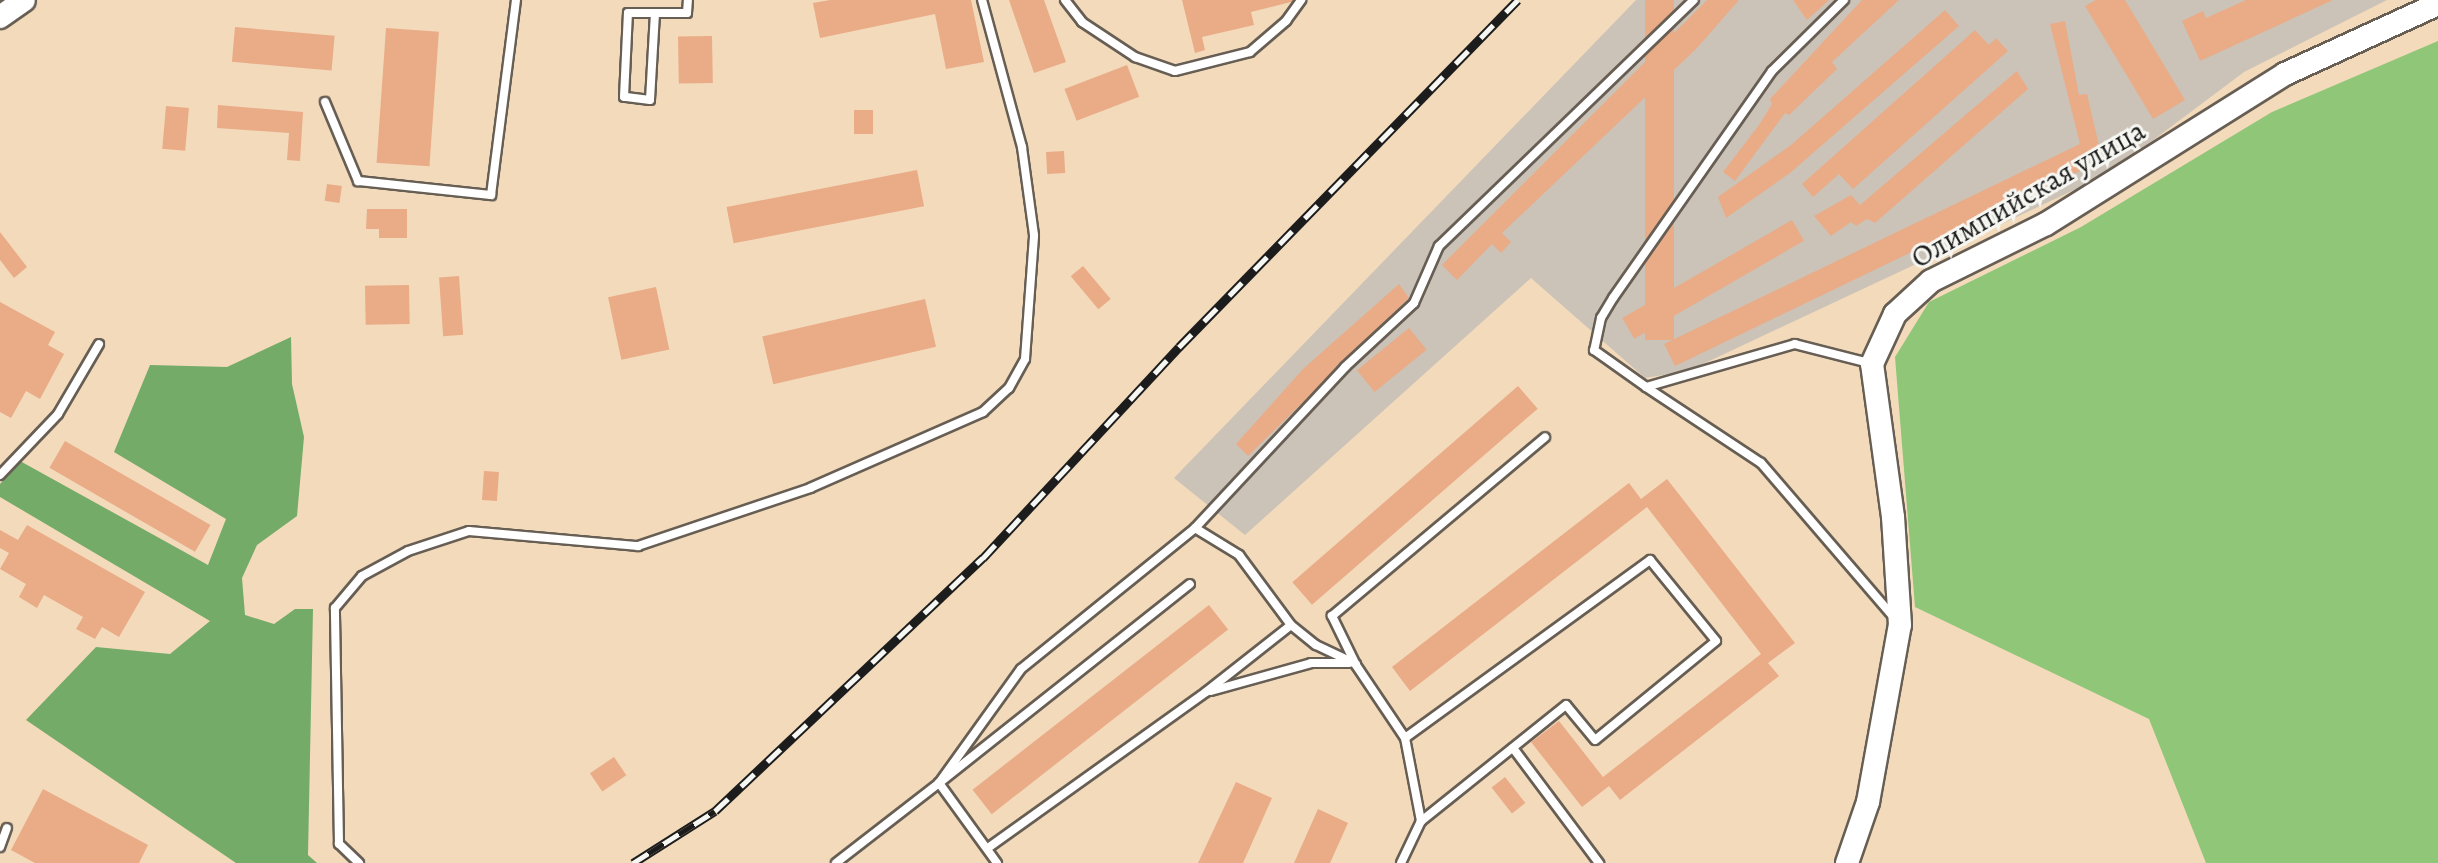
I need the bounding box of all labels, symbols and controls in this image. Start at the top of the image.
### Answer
street label: Олимпийская улица [1905,112,2151,276]

